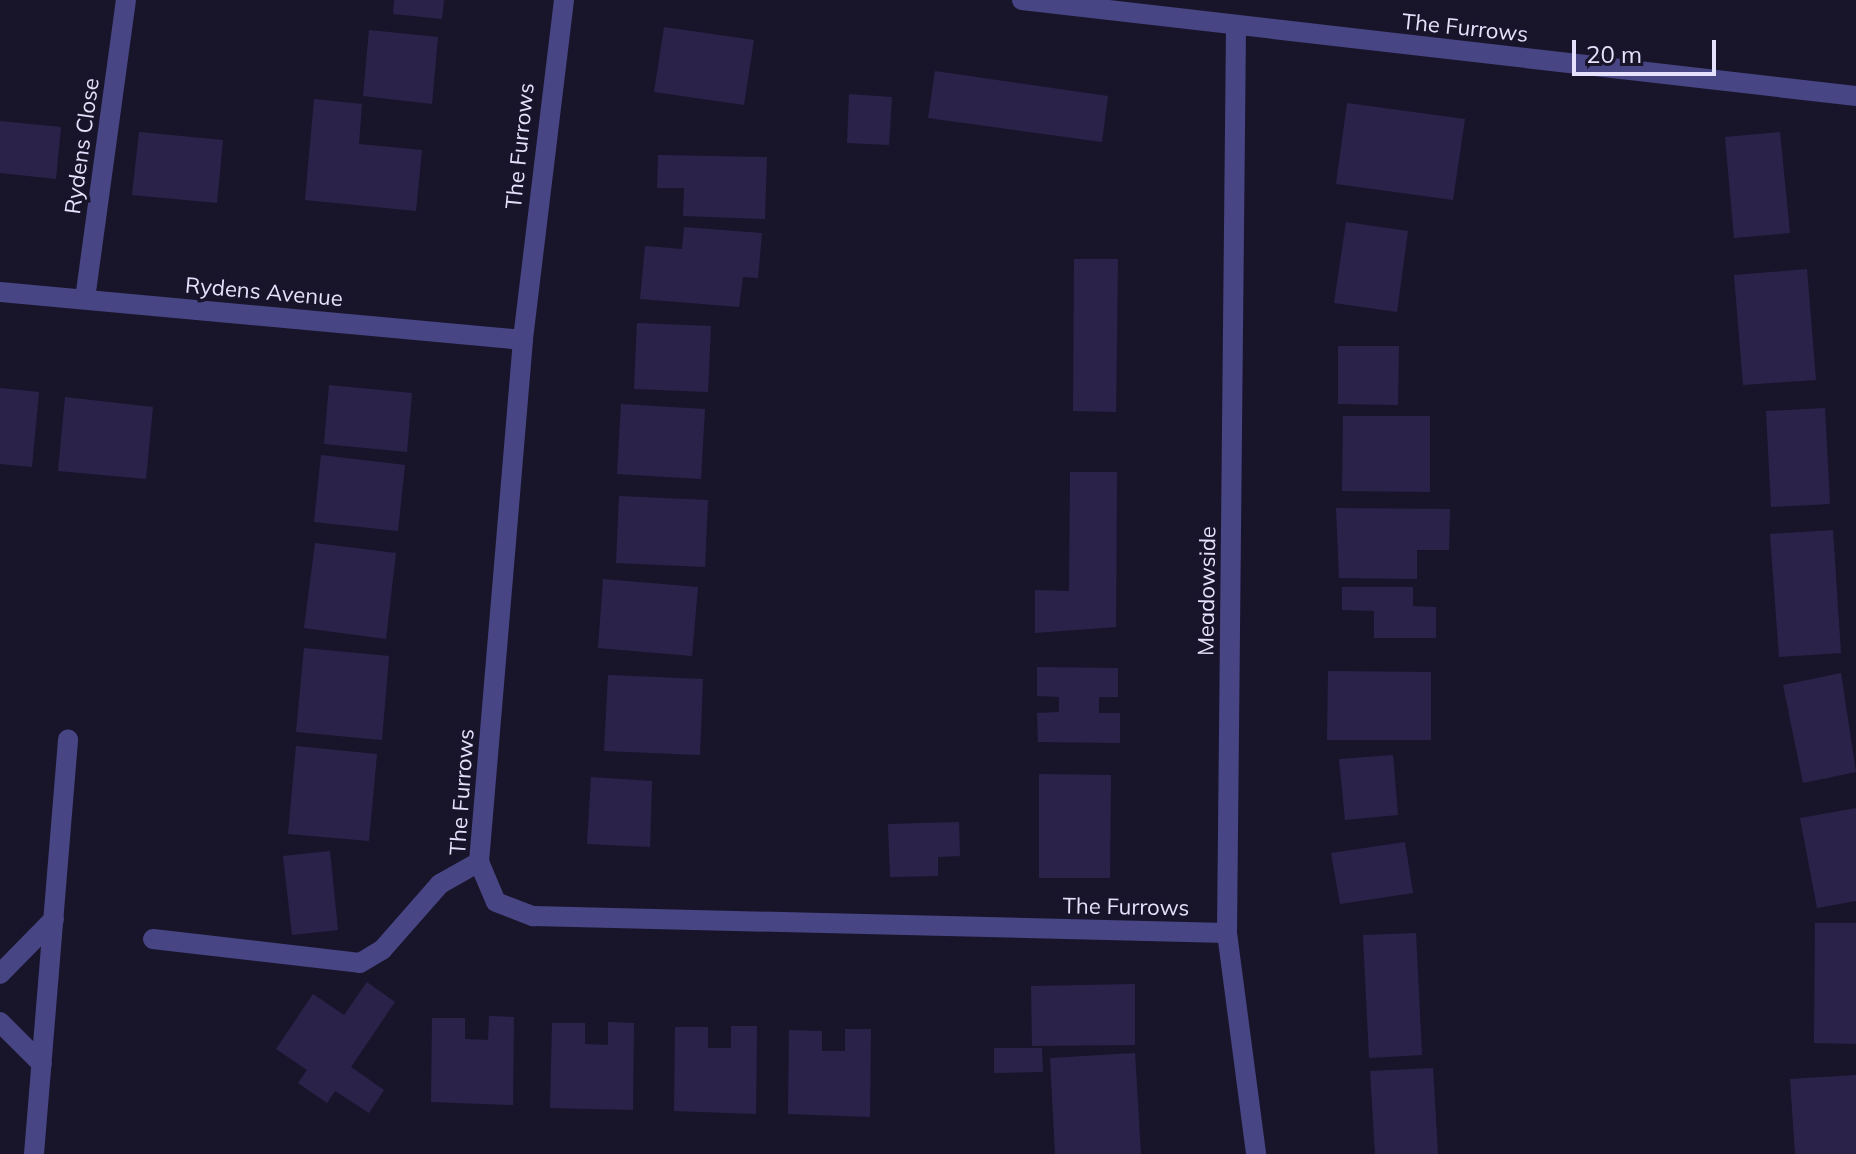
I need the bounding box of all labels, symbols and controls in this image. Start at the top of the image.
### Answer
street label: The Furrows [1401,8,1529,48]
scale bar [1576,24,1720,74]
text: 20 m [1586,39,1642,69]
street label: Rydens Close [59,76,105,216]
street label: The Furrows [500,82,540,210]
street label: Rydens Avenue [184,272,344,312]
street label: Meadowside [1193,526,1221,656]
street label: The Furrows [444,728,480,856]
street label: The Furrows [1062,893,1190,921]

